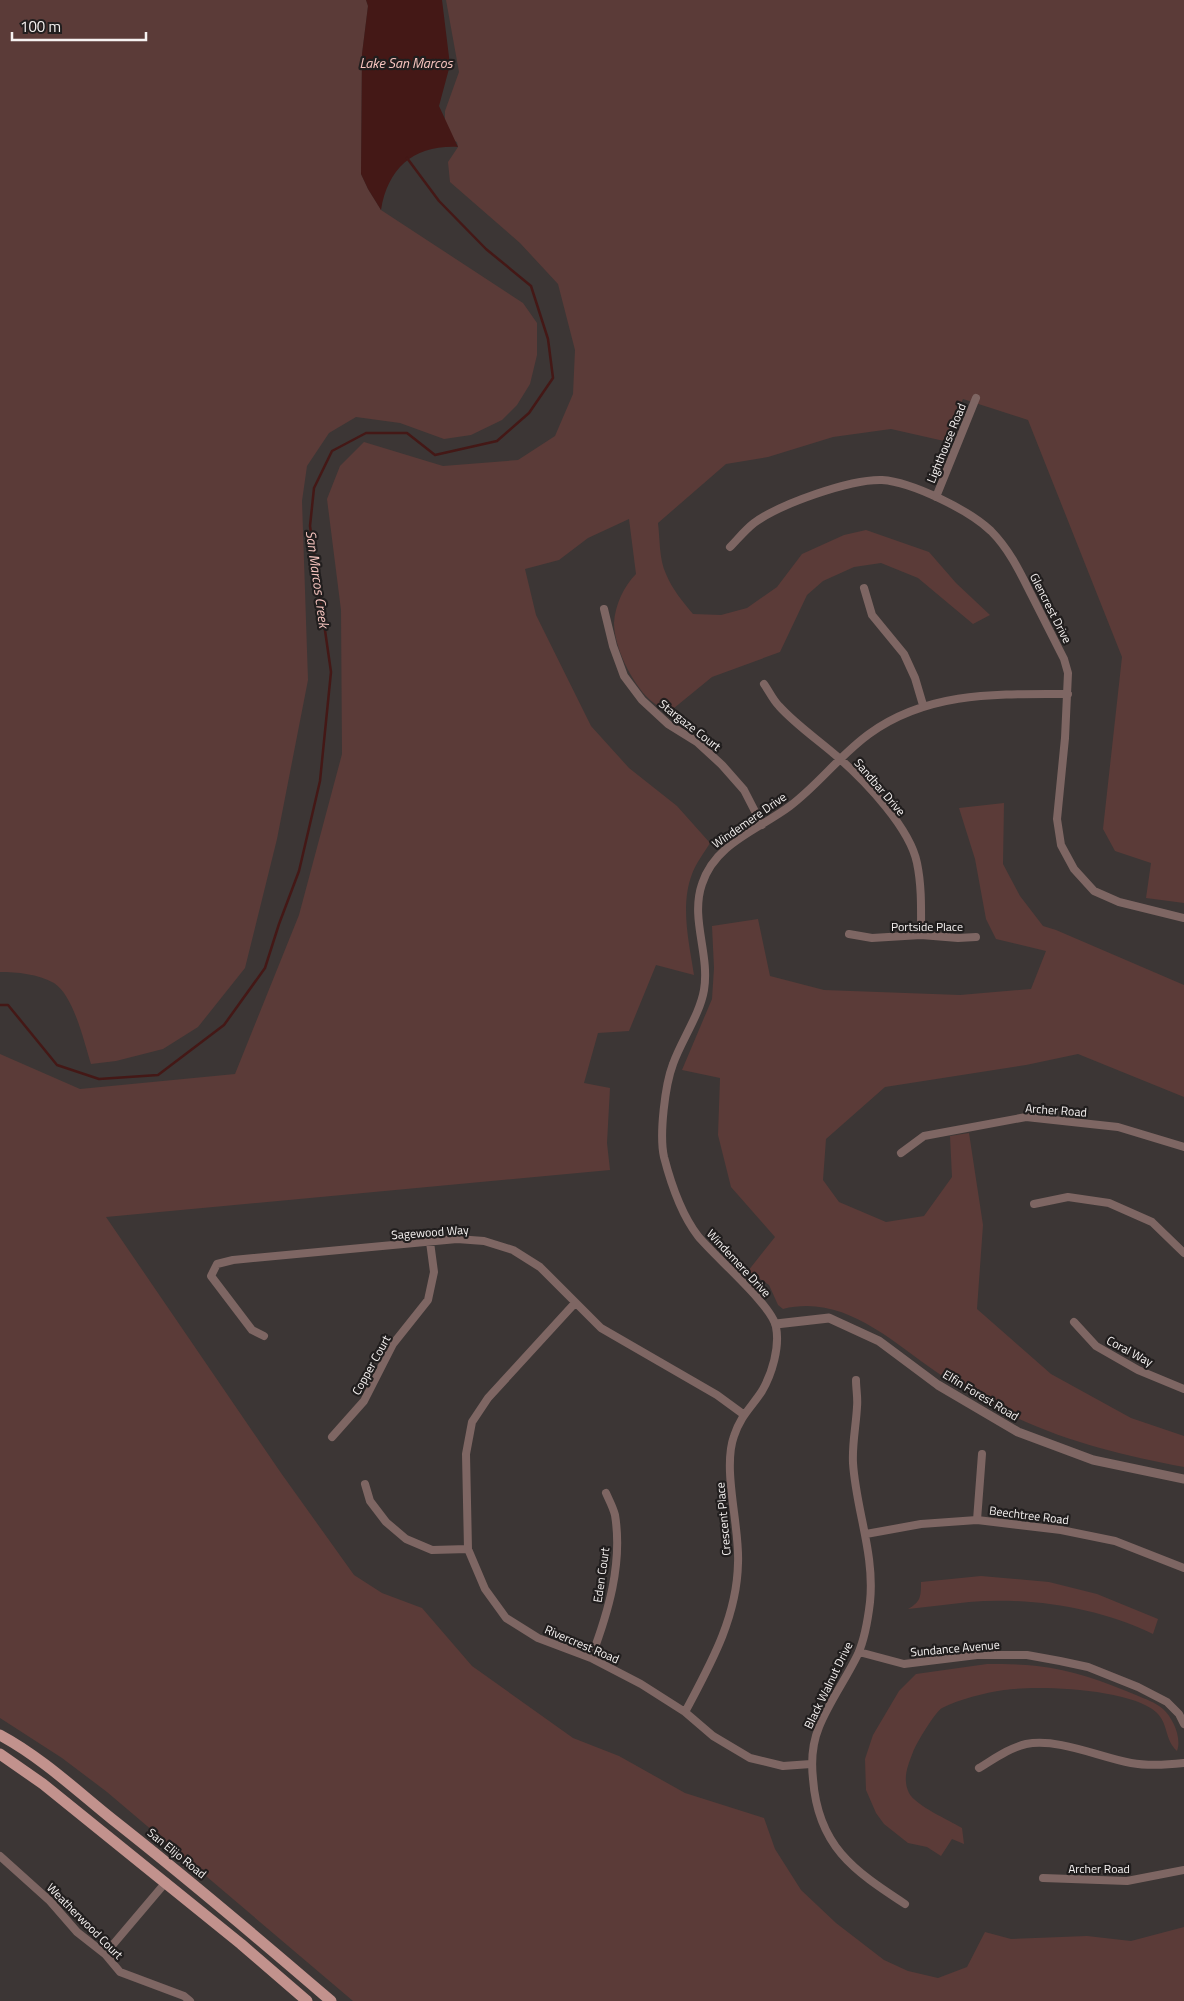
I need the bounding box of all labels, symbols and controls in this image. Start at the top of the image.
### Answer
scale bar [12,10,146,42]
text: 100 m [20,15,61,38]
water label: Lake San Marcos [359,52,454,73]
street label: Lighthouse Road [921,400,971,486]
water label: San Marcos Creek [301,529,335,631]
street label: Glencrest Drive [1025,570,1077,646]
street label: Stargaze Court [655,695,726,756]
street label: Sandbar Drive [850,754,910,820]
street label: Windemere Drive [708,787,790,853]
street label: Portside Place [891,917,963,936]
street label: Archer Road [1025,1098,1087,1122]
street label: Sagewood Way [391,1220,470,1244]
street label: Windemere Drive [702,1225,776,1301]
street label: Copper Court [347,1331,396,1398]
street label: Coral Way [1103,1331,1157,1371]
street label: Elfin Forest Road [939,1365,1023,1425]
street label: Crescent Place [710,1481,736,1557]
street label: Beechtree Road [988,1501,1070,1529]
street label: Eden Court [588,1545,614,1604]
street label: Rivercrest Road [542,1620,622,1668]
street label: Sundance Avenue [910,1635,1000,1661]
street label: Black Walnut Drive [799,1638,857,1732]
street label: San Elijo Road [143,1823,211,1883]
street label: Archer Road [1068,1859,1130,1878]
street label: Weatherwood Court [42,1878,128,1964]

